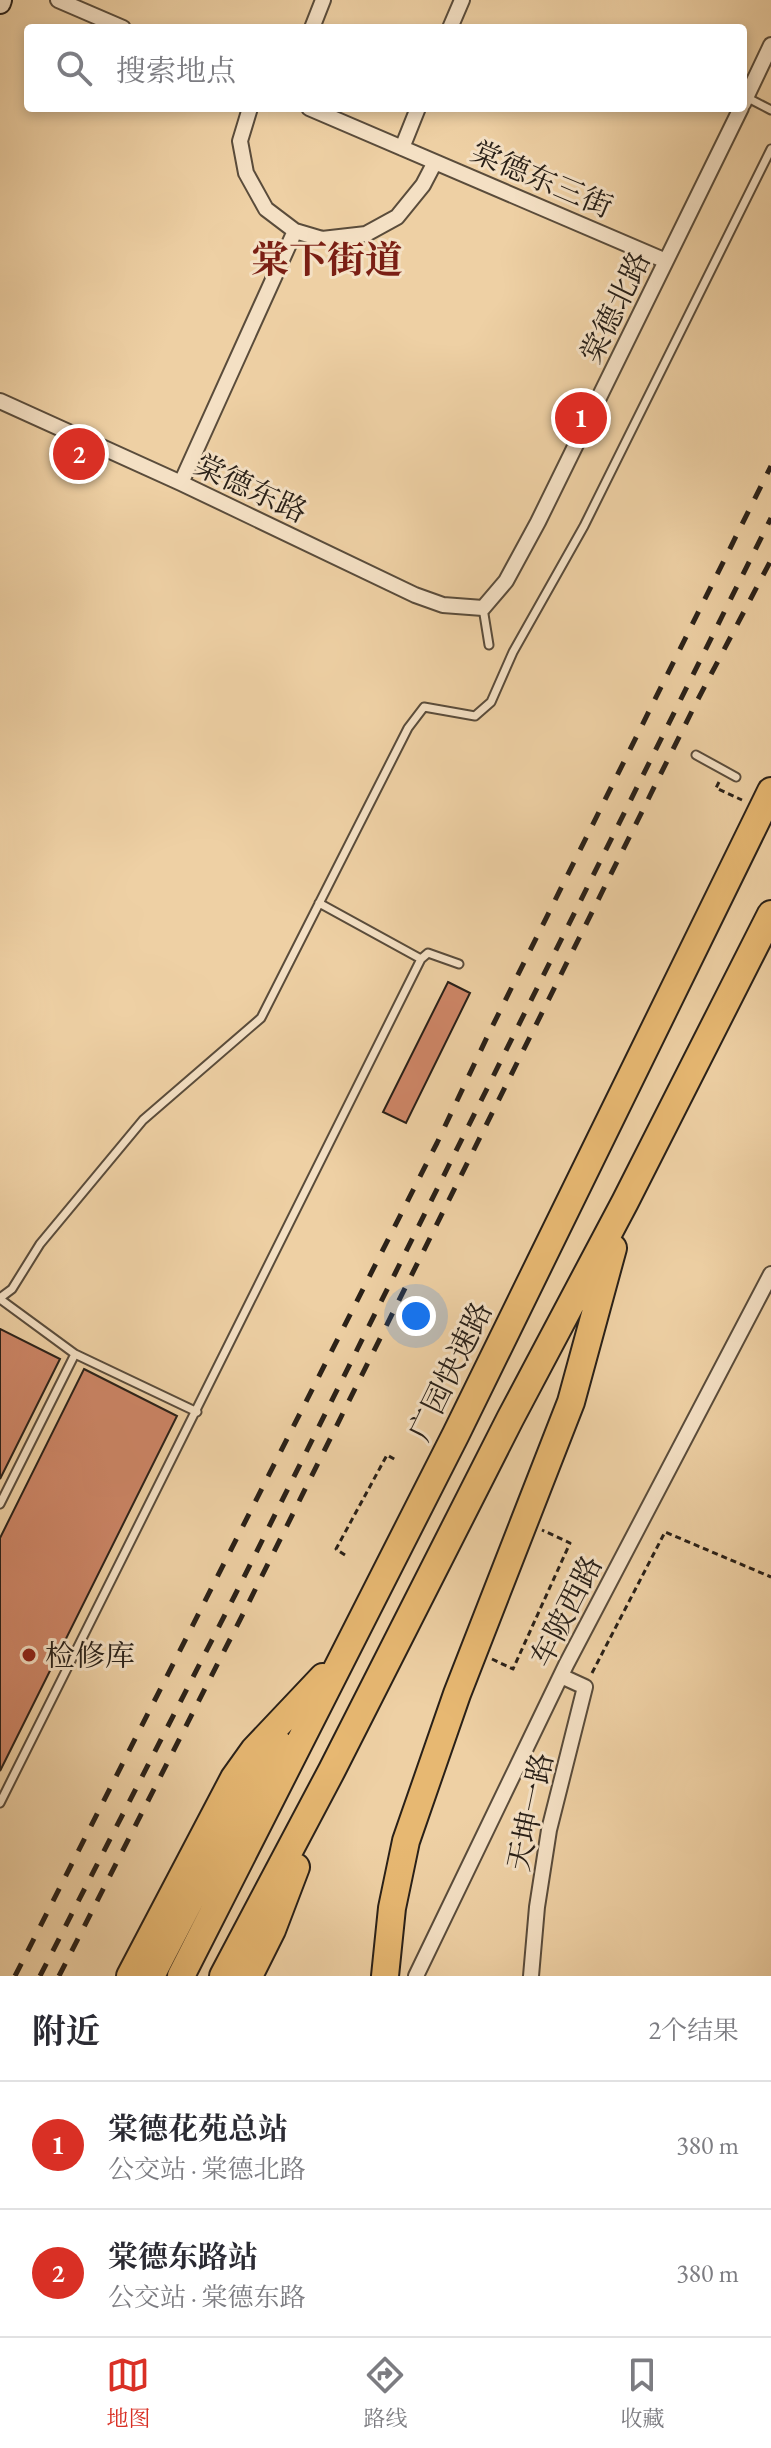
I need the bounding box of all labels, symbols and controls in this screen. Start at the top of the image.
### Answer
search box [24,24,747,112]
icon: search [52,46,96,90]
text: 搜索地点 [116,51,236,90]
street label: 棠德东三街 [465,132,619,226]
district label: 棠下街道 [251,235,403,284]
street label: 棠德北路 [571,245,659,369]
pin: 1 [555,388,607,448]
pin: 2 [53,424,105,484]
street label: 棠德东路 [188,445,314,531]
street label: 广园快速路 [400,1295,500,1447]
your location [396,1296,436,1336]
street label: 车陂西路 [521,1549,611,1673]
place label: 检修库 [45,1636,135,1675]
marker: 检修库 [20,1646,38,1664]
street label: 天坤一路 [498,1749,562,1875]
text: 附近 [32,2009,100,2053]
text: 2个结果 [649,2013,739,2047]
text: 棠德花苑总站 [108,2109,288,2148]
text: 1 [51,2128,65,2162]
text: 380 m [676,2128,739,2162]
text: 公交站 · 棠德北路 [108,2152,306,2186]
text: 棠德东路站 [108,2237,258,2276]
text: 2 [51,2256,65,2290]
text: 380 m [676,2256,739,2290]
text: 公交站 · 棠德东路 [108,2280,306,2314]
tab: 地图 [106,2353,151,2433]
tab: 路线 [363,2353,408,2433]
tab: 收藏 [620,2353,665,2433]

